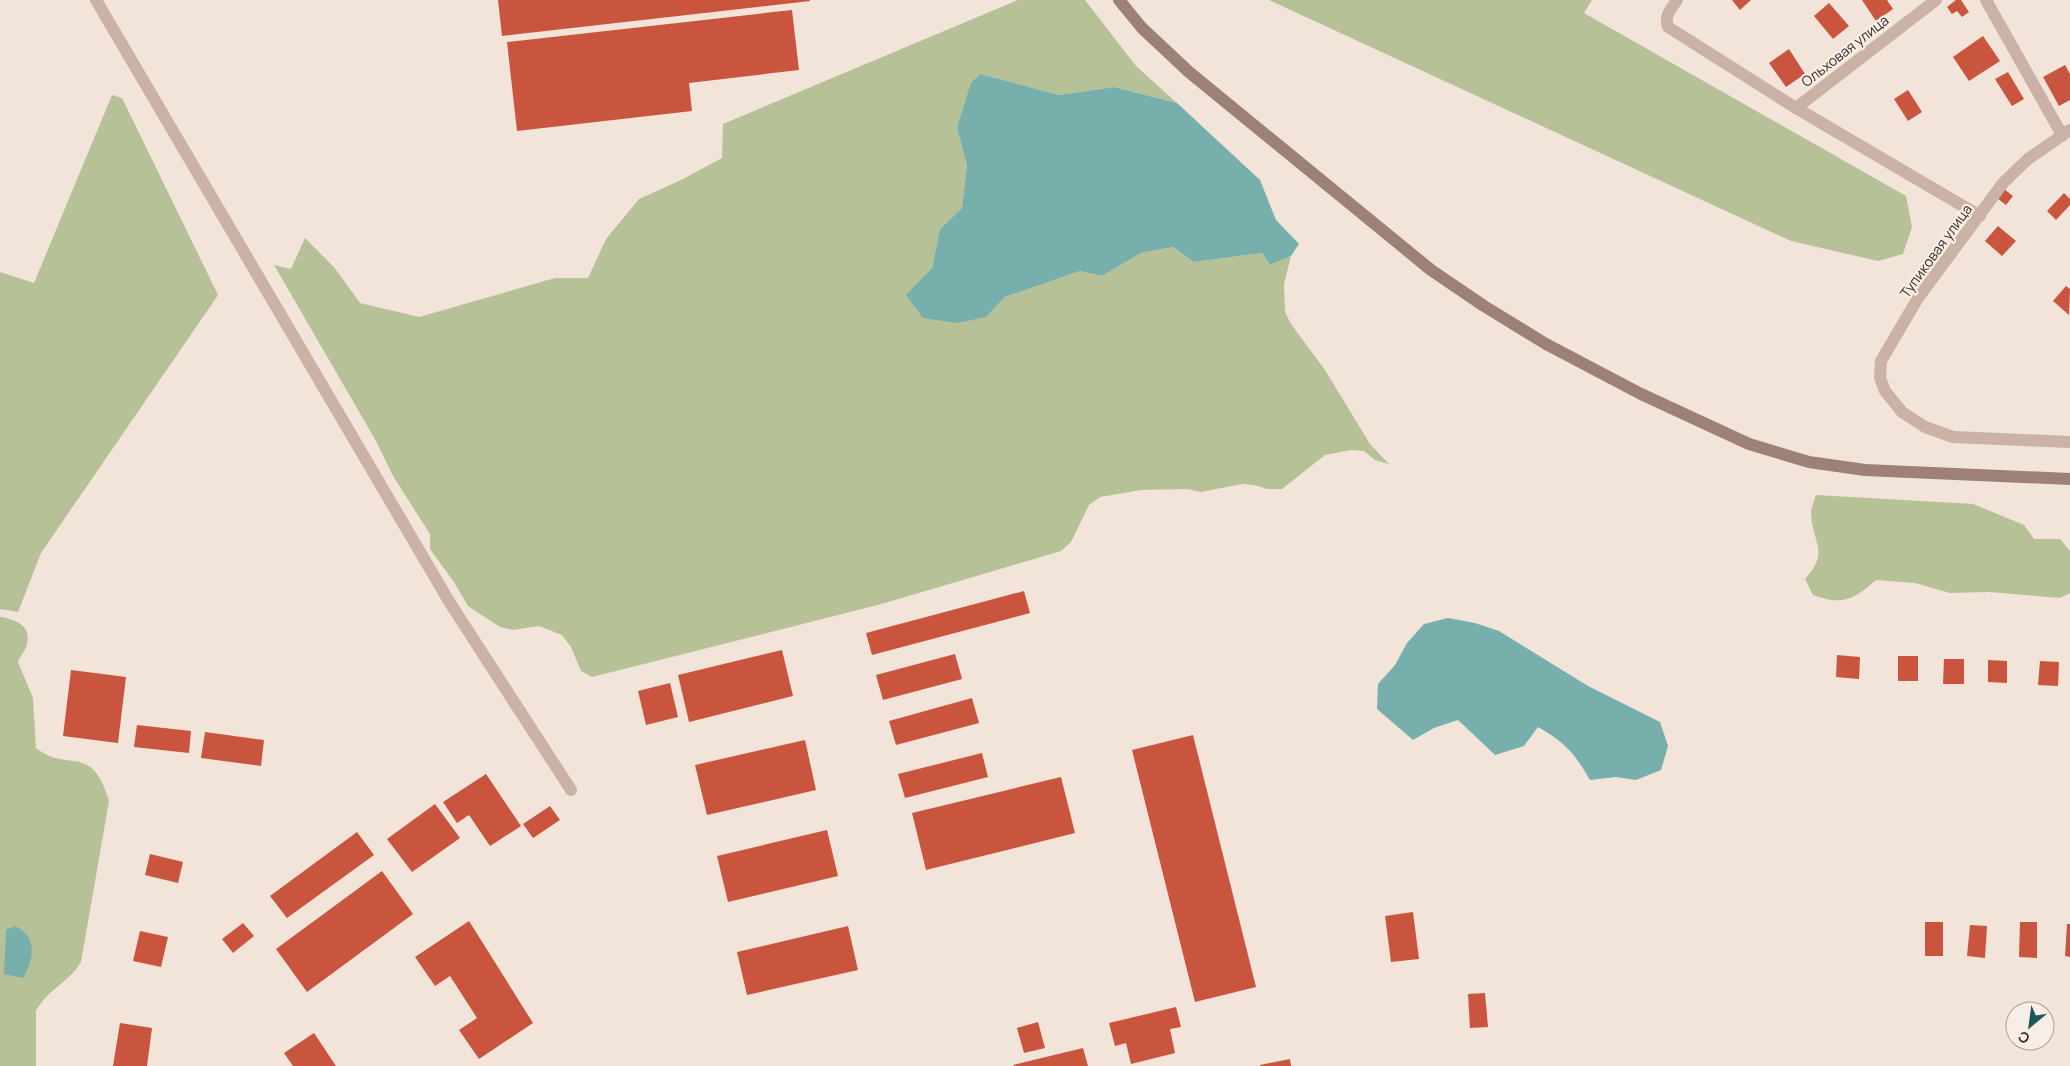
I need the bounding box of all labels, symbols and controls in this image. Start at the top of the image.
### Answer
street label: Ольховая улица [1797,10,1892,91]
street label: Тупиковая улица [1895,200,1976,301]
north arrow [2005,1001,2055,1051]
text: С [2014,1027,2033,1049]

